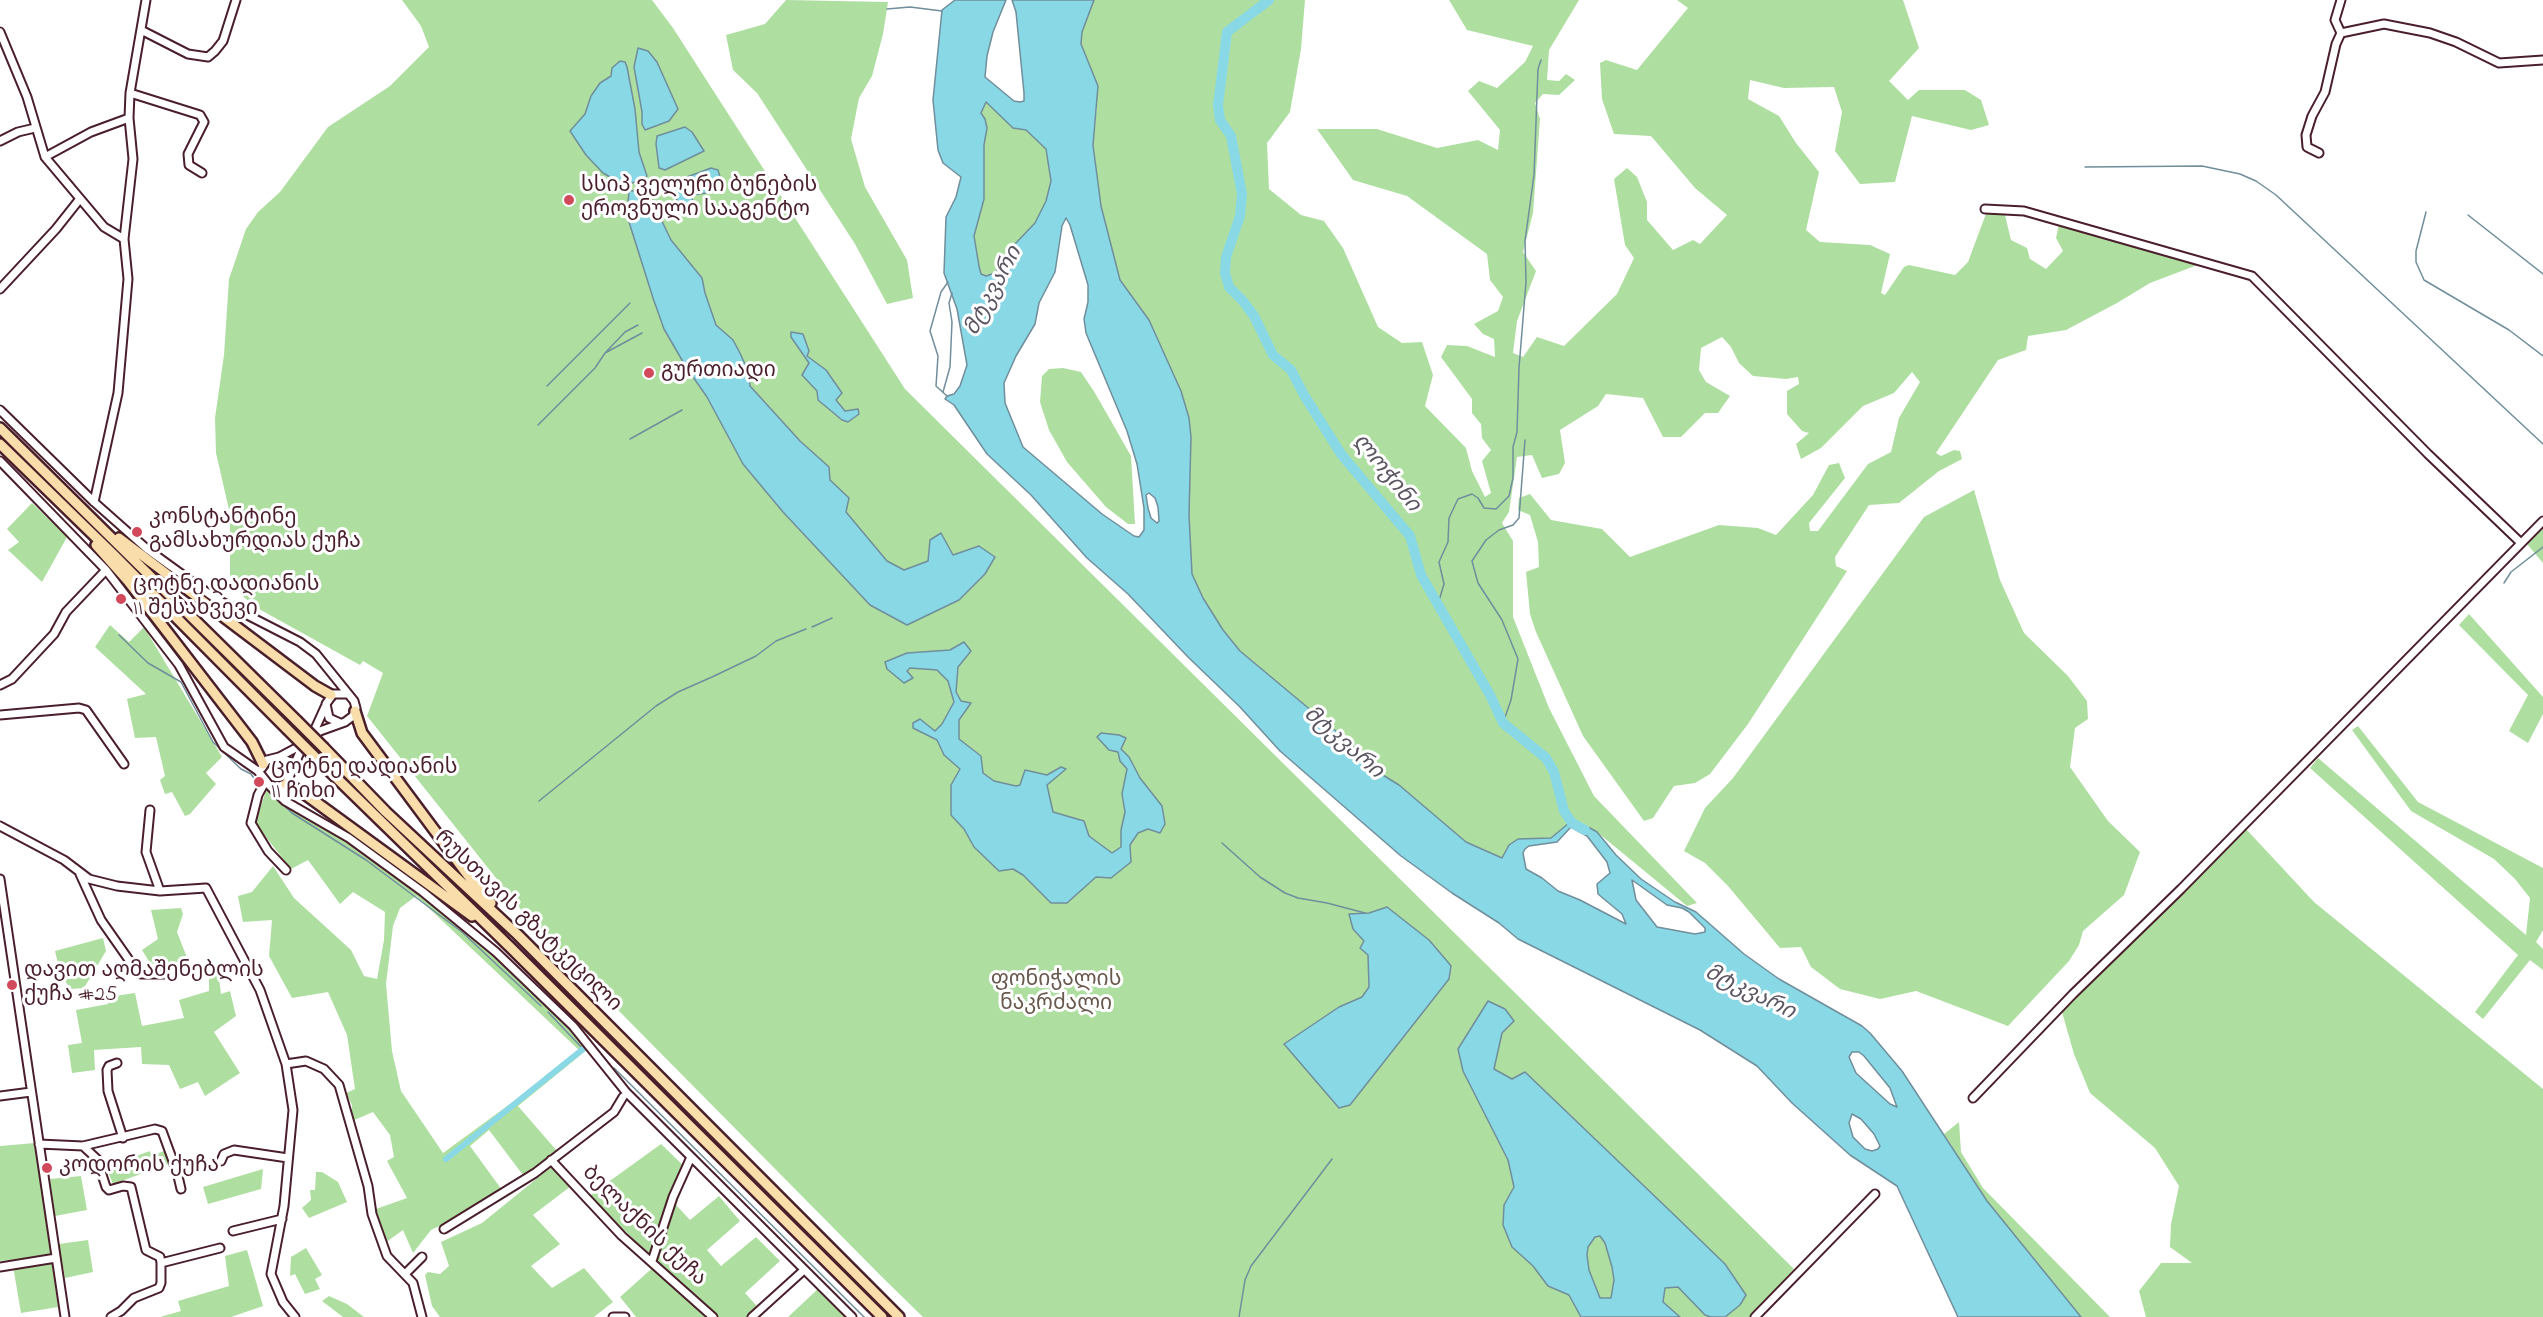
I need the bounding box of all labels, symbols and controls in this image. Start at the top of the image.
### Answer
place label: სსიპ ველური ბუნების ეროვნული სააგენტო [581,175,817,225]
marker: სსიპ ველური ბუნების ეროვნული სააგენტო [562,193,576,207]
water label: მტკვარი [961,243,1029,341]
place label: გურთიადი [661,360,776,386]
marker: გურთიადი [642,366,656,380]
water label: ლოჭინი [1346,430,1424,518]
place label: კონსტანტინე გამსახურდიას ქუჩა [149,507,361,557]
marker: კონსტანტინე გამსახურდიას ქუჩა [130,525,144,539]
place label: ცოტნე დადიანის II შესახვევი [133,574,319,624]
marker: ცოტნე დადიანის II შესახვევი [114,592,128,606]
water label: მტკვარი [1297,702,1387,786]
place label: ცოტნე დადიანის II ჩიხი [271,757,457,807]
marker: ცოტნე დადიანის II ჩიხი [252,775,266,789]
street label: რუსთავის გზატკეცილი [428,826,626,1018]
place label: დავით აღმაშენებლის ქუჩა #25 [24,960,264,1010]
water label: მტკვარი [1700,961,1798,1027]
park label: ფონიჭალის ნაკრძალი [991,969,1121,1019]
marker: დავით აღმაშენებლის ქუჩა #25 [5,978,19,992]
place label: კოდორის ქუჩა [59,1155,219,1181]
marker: კოდორის ქუჩა [40,1161,54,1175]
street label: ბელაქნის ქუჩა [576,1161,710,1293]

